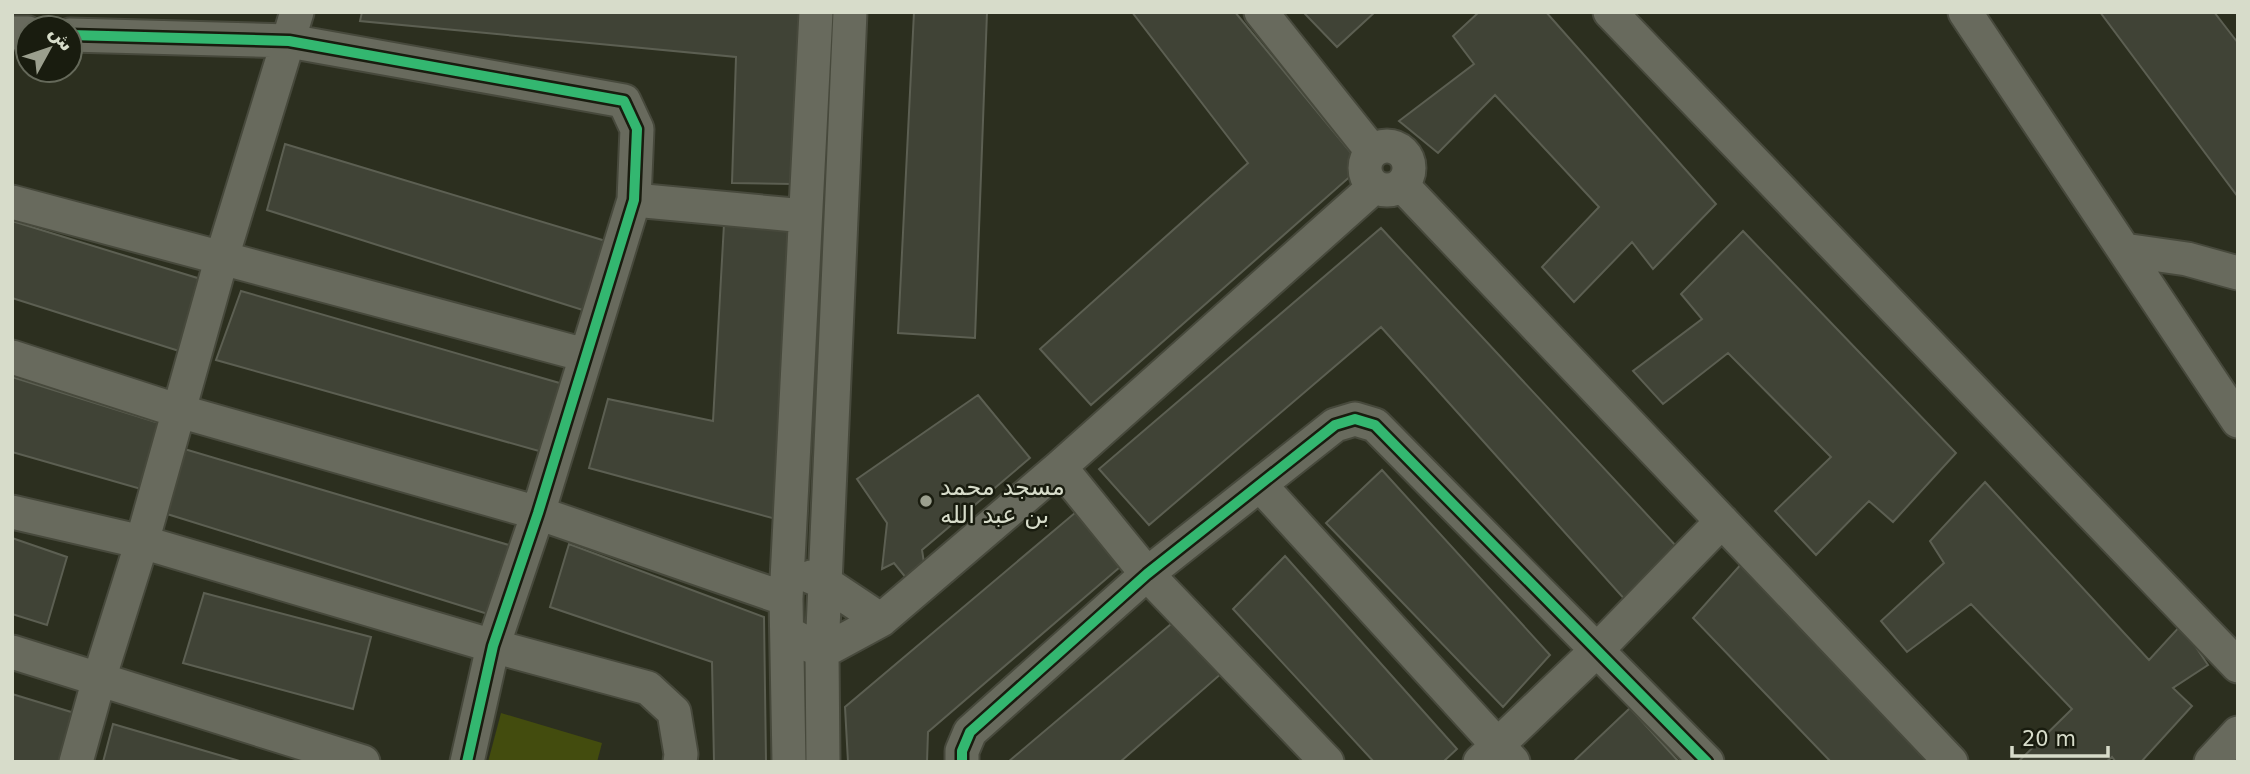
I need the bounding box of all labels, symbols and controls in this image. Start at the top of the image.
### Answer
north arrow [14,14,84,84]
text: ش [44,21,79,56]
place label: مسجد محمد بن عبد الله [940,473,1065,529]
marker: مسجد محمد بن عبد الله [918,493,934,509]
scale bar [2012,714,2108,758]
text: 20 m [2022,727,2076,751]

